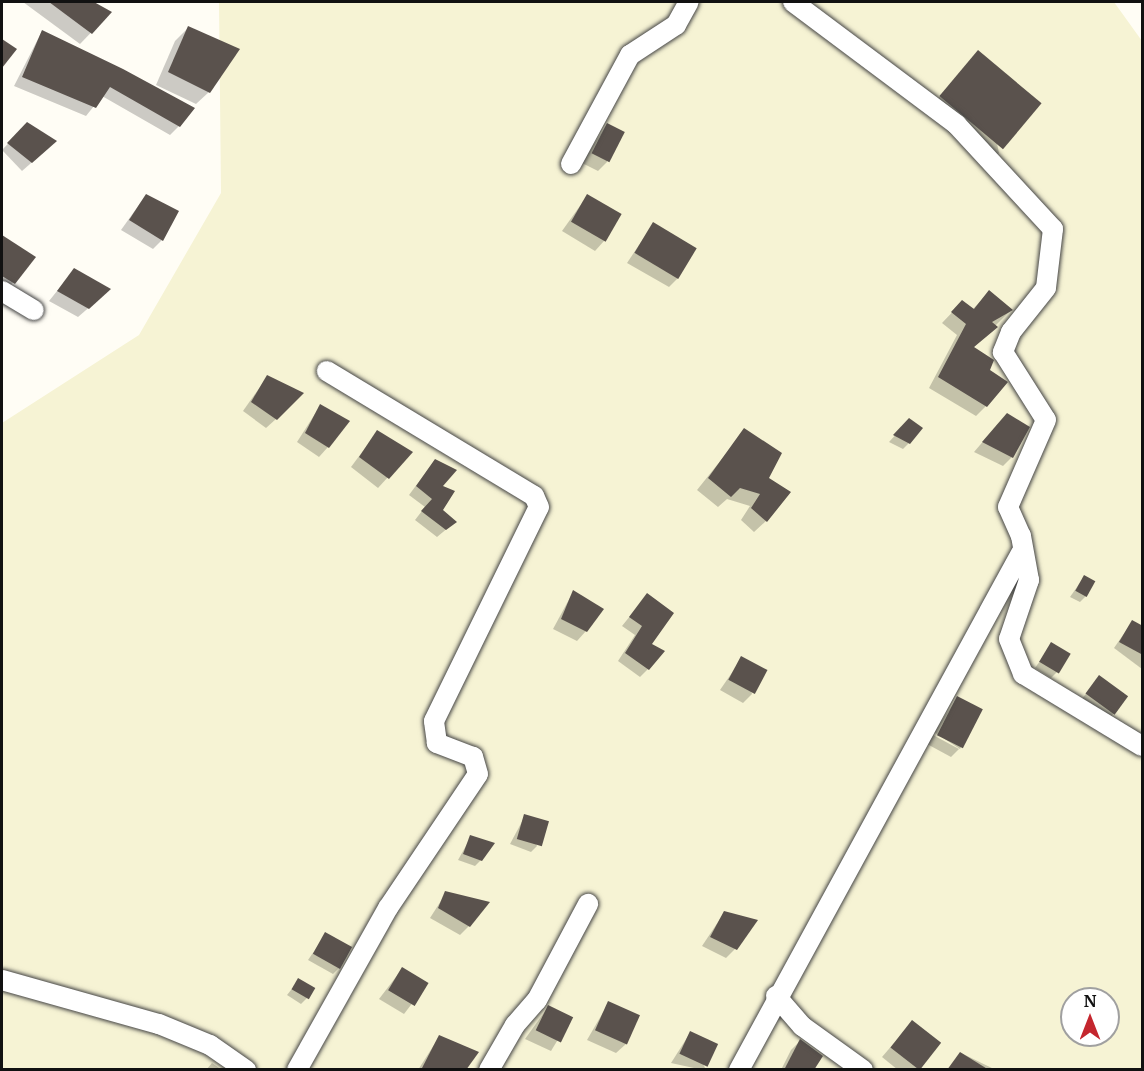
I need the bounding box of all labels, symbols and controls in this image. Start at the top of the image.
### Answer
north arrow [1060,987,1120,1047]
text: N [1084,991,1096,1011]

